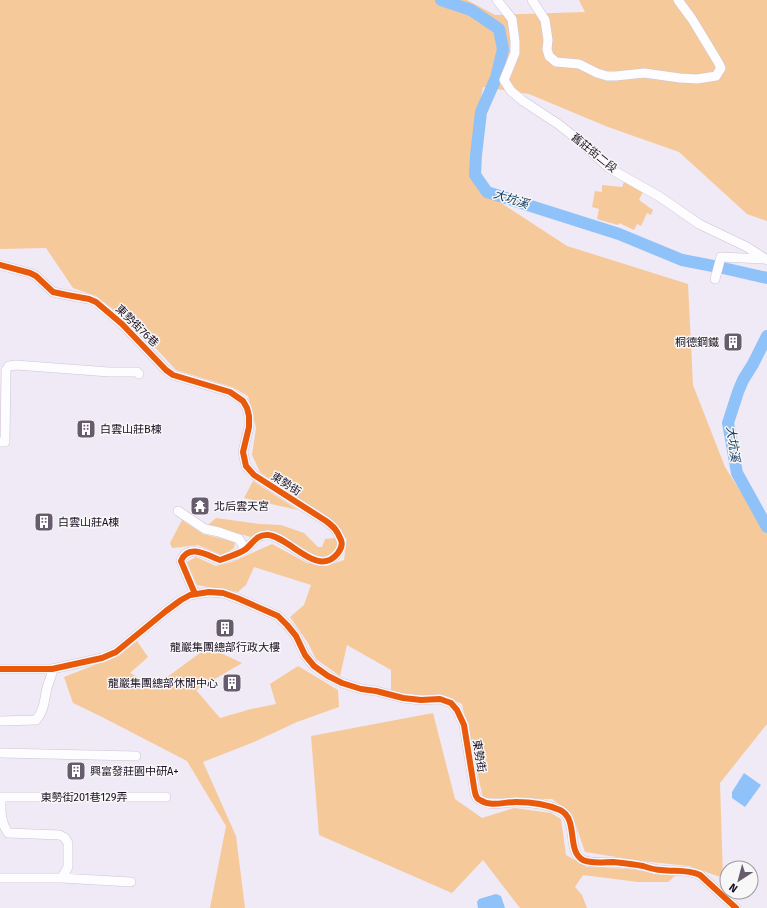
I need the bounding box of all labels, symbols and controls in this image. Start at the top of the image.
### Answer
street label: 舊莊街二段 [569,131,619,175]
water label: 大坑溪 [492,187,532,212]
street label: 東勢街76巷 [113,302,161,350]
building icon: 桐德鋼鐵 [722,331,744,353]
place label: 桐德鋼鐵 [675,336,719,349]
building icon: 白雲山莊B棟 [75,418,97,440]
place label: 白雲山莊B棟 [100,423,162,436]
water label: 大坑溪 [724,425,743,465]
street label: 東勢街 [269,470,303,498]
temple icon: 北后雲天宮 [189,495,211,517]
place label: 北后雲天宮 [214,500,269,513]
building icon: 白雲山莊A棟 [33,511,55,533]
place label: 白雲山莊A棟 [58,516,119,529]
building icon: 龍巖集團總部行政大樓 [214,617,236,639]
place label: 龍巖集團總部行政大樓 [170,641,280,654]
building icon: 龍巖集團總部休閒中心 [221,672,243,694]
place label: 龍巖集團總部休閒中心 [108,677,218,690]
street label: 東勢街 [470,739,488,773]
building icon: 興富發莊園中研A+ [65,760,87,782]
place label: 興富發莊園中研A+ [90,765,179,778]
street label: 東勢街201巷129弄 [41,791,127,804]
north arrow [719,860,759,900]
text: N [727,880,740,895]

